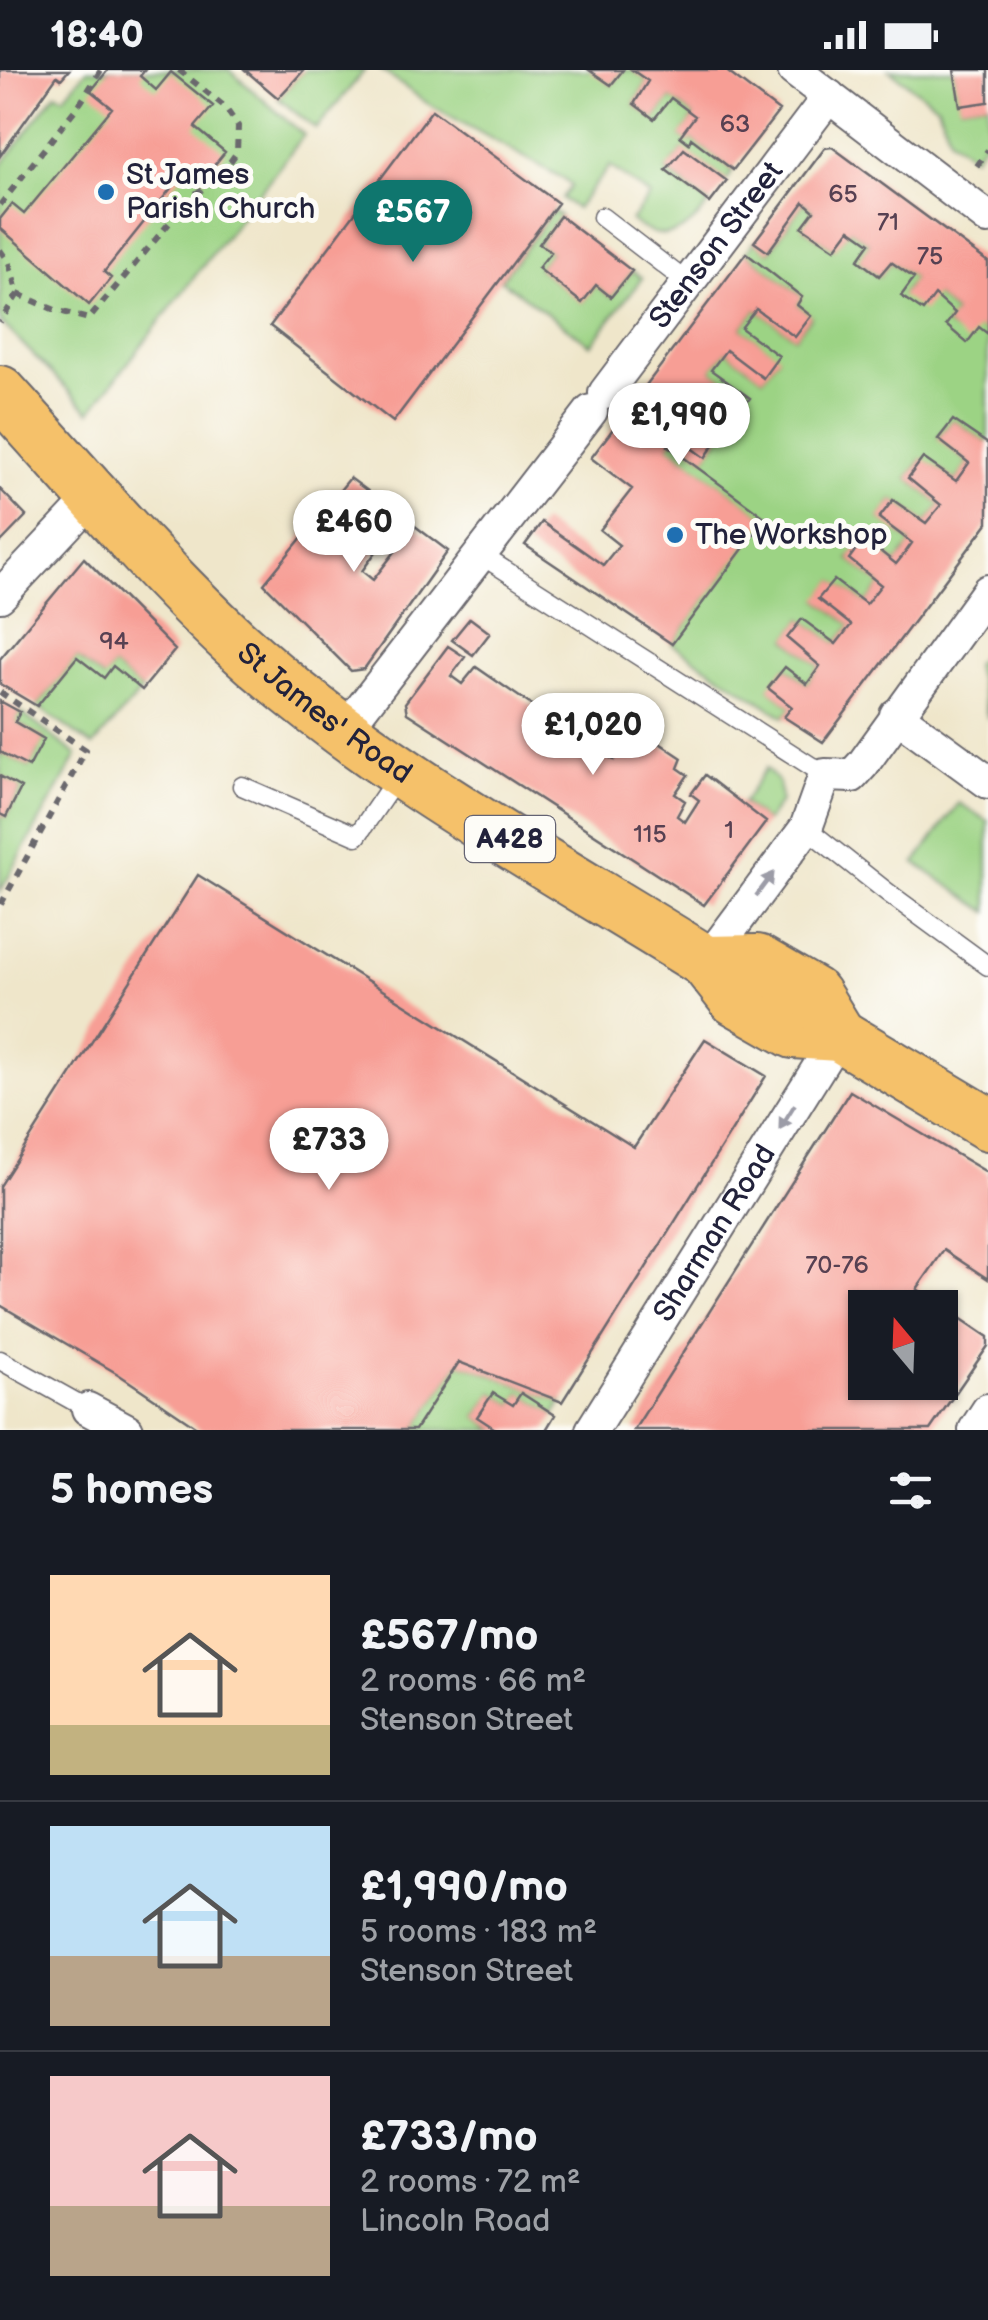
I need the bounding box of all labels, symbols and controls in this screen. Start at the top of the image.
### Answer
text: 18:40 [50,13,144,58]
house number: 63 [720,109,750,140]
street label: Stenson Street [642,155,791,336]
place label: St James Parish Church [126,157,315,227]
house number: 65 [828,179,858,210]
pin: £567 [354,180,472,265]
marker: St James Parish Church [95,181,117,203]
text: £567 [375,193,451,232]
house number: 71 [877,207,899,238]
house number: 75 [917,241,943,272]
pin: £1,990 [598,383,760,468]
text: £1,990 [630,396,728,435]
pin: £460 [295,490,413,575]
text: £460 [315,503,393,542]
place label: The Workshop [695,517,888,553]
marker: The Workshop [664,524,686,546]
house number: 94 [99,626,129,657]
street label: St James' Road [229,635,419,792]
pin: £1,020 [512,693,674,778]
text: £1,020 [544,706,642,745]
house number: 1 [724,815,734,846]
road number: A428 [465,816,555,862]
house number: 115 [633,819,667,850]
one-way arrow [754,871,774,897]
one-way arrow [779,1104,797,1131]
pin: £733 [270,1108,388,1193]
text: £733 [292,1121,366,1160]
street label: Sharman Road [646,1138,784,1328]
house number: 70-76 [805,1250,869,1281]
north arrow [848,1290,958,1400]
map controls [848,1290,958,1400]
icon: filters [883,1463,938,1518]
text: 5 homes [50,1465,213,1516]
text: £567/mo [360,1611,538,1662]
icon: home [130,1615,250,1735]
text: 2 rooms · 66 m² [360,1662,586,1701]
text: Stenson Street [360,1701,573,1740]
text: £1,990/mo [360,1862,568,1913]
icon: home [130,1866,250,1986]
text: 5 rooms · 183 m² [360,1913,597,1952]
text: Stenson Street [360,1952,573,1991]
text: £733/mo [360,2112,538,2163]
icon: home [130,2116,250,2236]
text: 2 rooms · 72 m² [360,2163,581,2202]
text: Lincoln Road [360,2202,550,2241]

